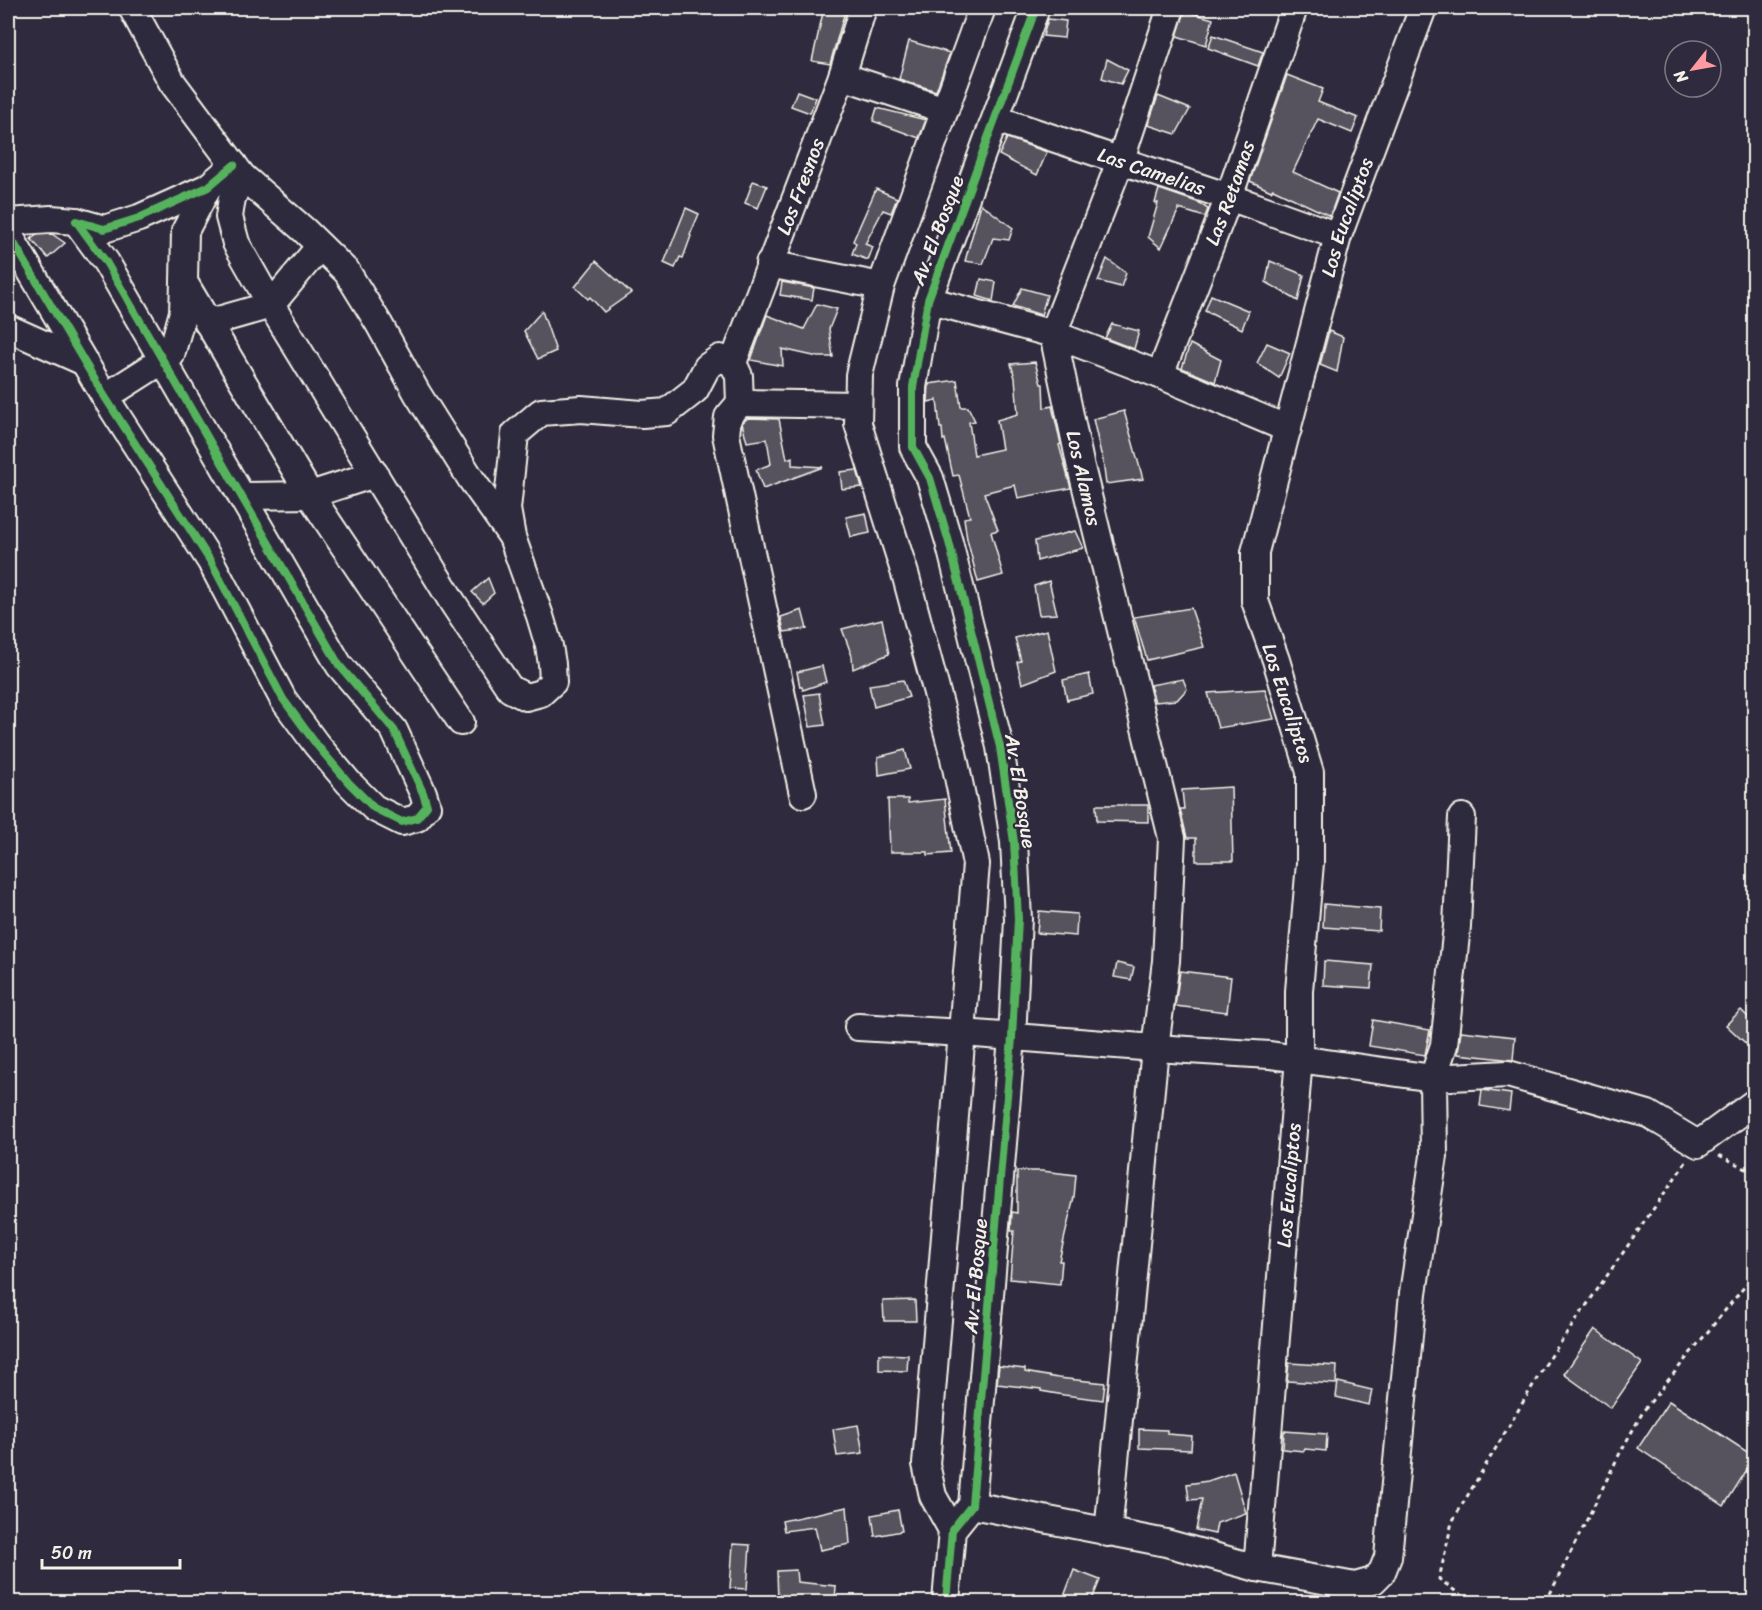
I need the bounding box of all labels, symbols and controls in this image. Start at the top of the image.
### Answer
north arrow [1663,39,1723,99]
text: N [1665,63,1696,90]
street label: Los Fresnos [766,132,835,240]
street label: Las Retamas [1195,135,1265,251]
street label: Las Camelias [1093,137,1211,206]
street label: Los Eucaliptos [1311,152,1384,281]
street label: Av. El Bosque [900,170,975,291]
street label: Los Alamos [1056,427,1112,530]
street label: Los Eucaliptos [1252,639,1324,769]
street label: Av. El Bosque [994,730,1047,851]
street label: Los Eucaliptos [1266,1121,1312,1249]
street label: Av. El Bosque [953,1217,998,1336]
scale bar [42,1532,180,1570]
text: 50 m [51,1537,92,1569]

